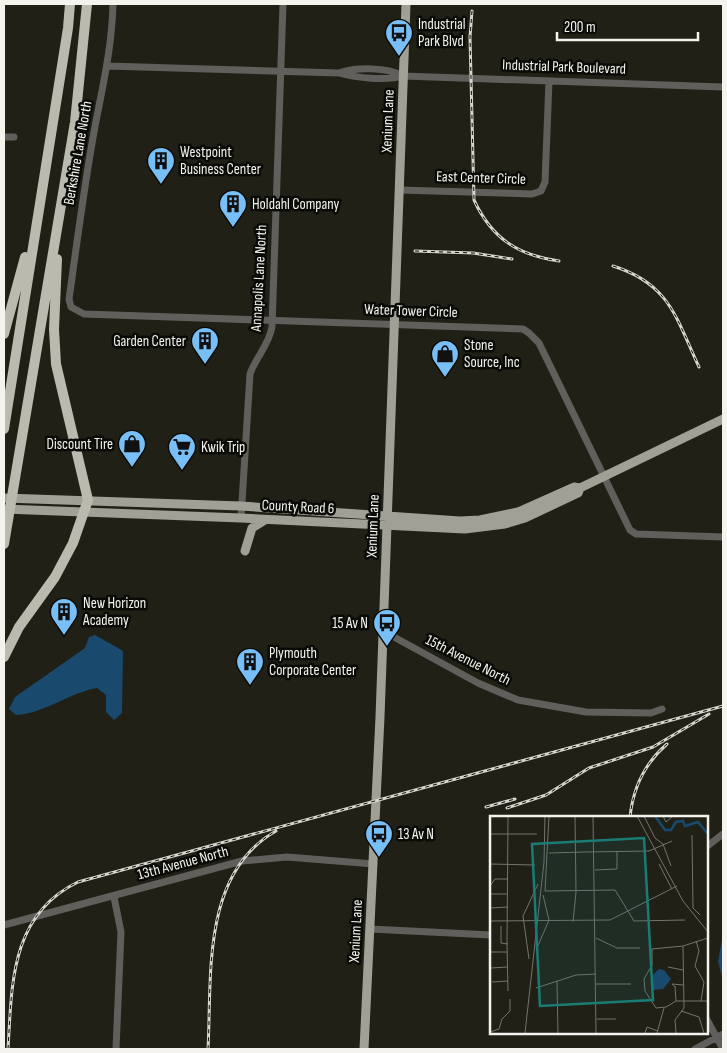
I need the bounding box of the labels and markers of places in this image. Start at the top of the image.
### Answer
place label: Industrial Park Blvd [418,15,466,51]
bus stop icon: Industrial Park Blvd [384,18,414,57]
place label: Westpoint Business Center [180,143,262,179]
building icon: Westpoint Business Center [146,146,176,185]
building icon: Holdahl Company [218,189,248,228]
place label: Holdahl Company [252,195,340,214]
building icon: Garden Center [190,326,220,365]
place label: Garden Center [113,332,187,351]
place label: Stone Source, Inc [464,336,520,372]
shop icon: Stone Source, Inc [430,339,460,378]
shop icon: Discount Tire [117,429,147,468]
supermarket icon: Kwik Trip [167,432,197,471]
place label: Discount Tire [47,435,113,454]
place label: Kwik Trip [201,438,245,457]
place label: New Horizon Academy [82,594,146,630]
building icon: New Horizon Academy [49,597,79,636]
bus stop icon: 15 Av N [372,608,402,647]
place label: 15 Av N [332,614,368,633]
place label: Plymouth Corporate Center [269,644,357,680]
building icon: Plymouth Corporate Center [235,647,265,686]
bus stop icon: 13 Av N [364,819,394,858]
place label: 13 Av N [398,825,434,844]

